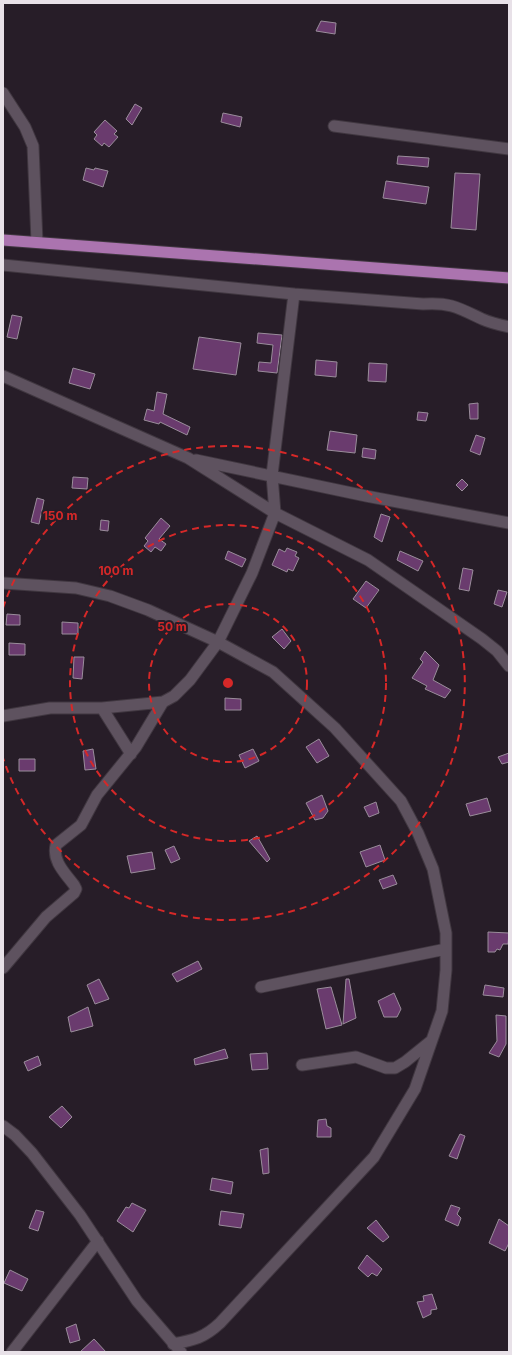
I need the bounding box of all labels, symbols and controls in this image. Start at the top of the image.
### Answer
text: 150 m [43,508,77,523]
text: 100 m [98,563,134,578]
text: 50 m [157,619,187,634]
centre of rings [221,676,235,690]

